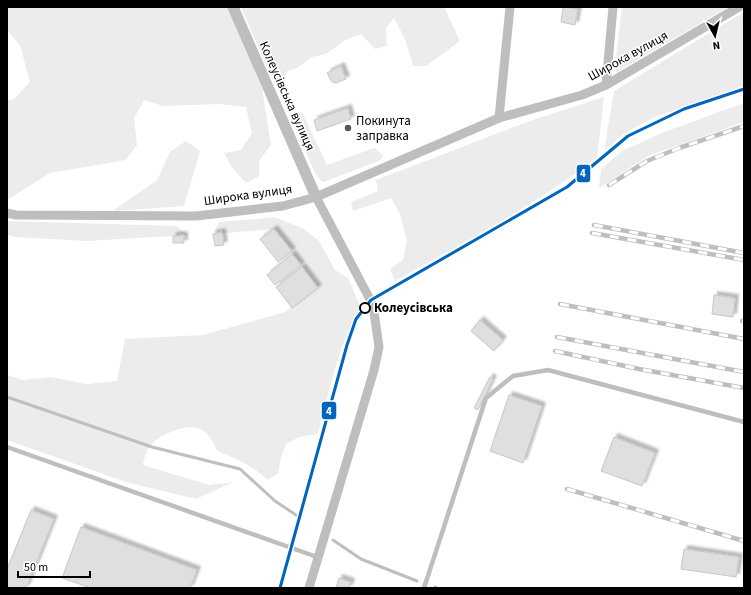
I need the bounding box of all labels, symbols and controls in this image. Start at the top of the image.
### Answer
north arrow [695,16,735,56]
street label: Широка вулиця [585,27,671,85]
text: N [712,37,721,53]
street label: Колеусівська вулиця [255,38,319,154]
place label: Покинута заправка [356,112,411,145]
marker: Покинута заправка [343,123,353,133]
line badge: 4 [576,164,591,183]
text: 4 [580,166,586,181]
street label: Широка вулиця [203,180,293,210]
place label: Колеусівська [374,299,453,317]
marker: Колеусівська [359,302,371,314]
line badge: 4 [321,401,337,420]
text: 4 [326,404,332,419]
scale bar [18,553,90,579]
text: 50 m [24,559,48,576]

